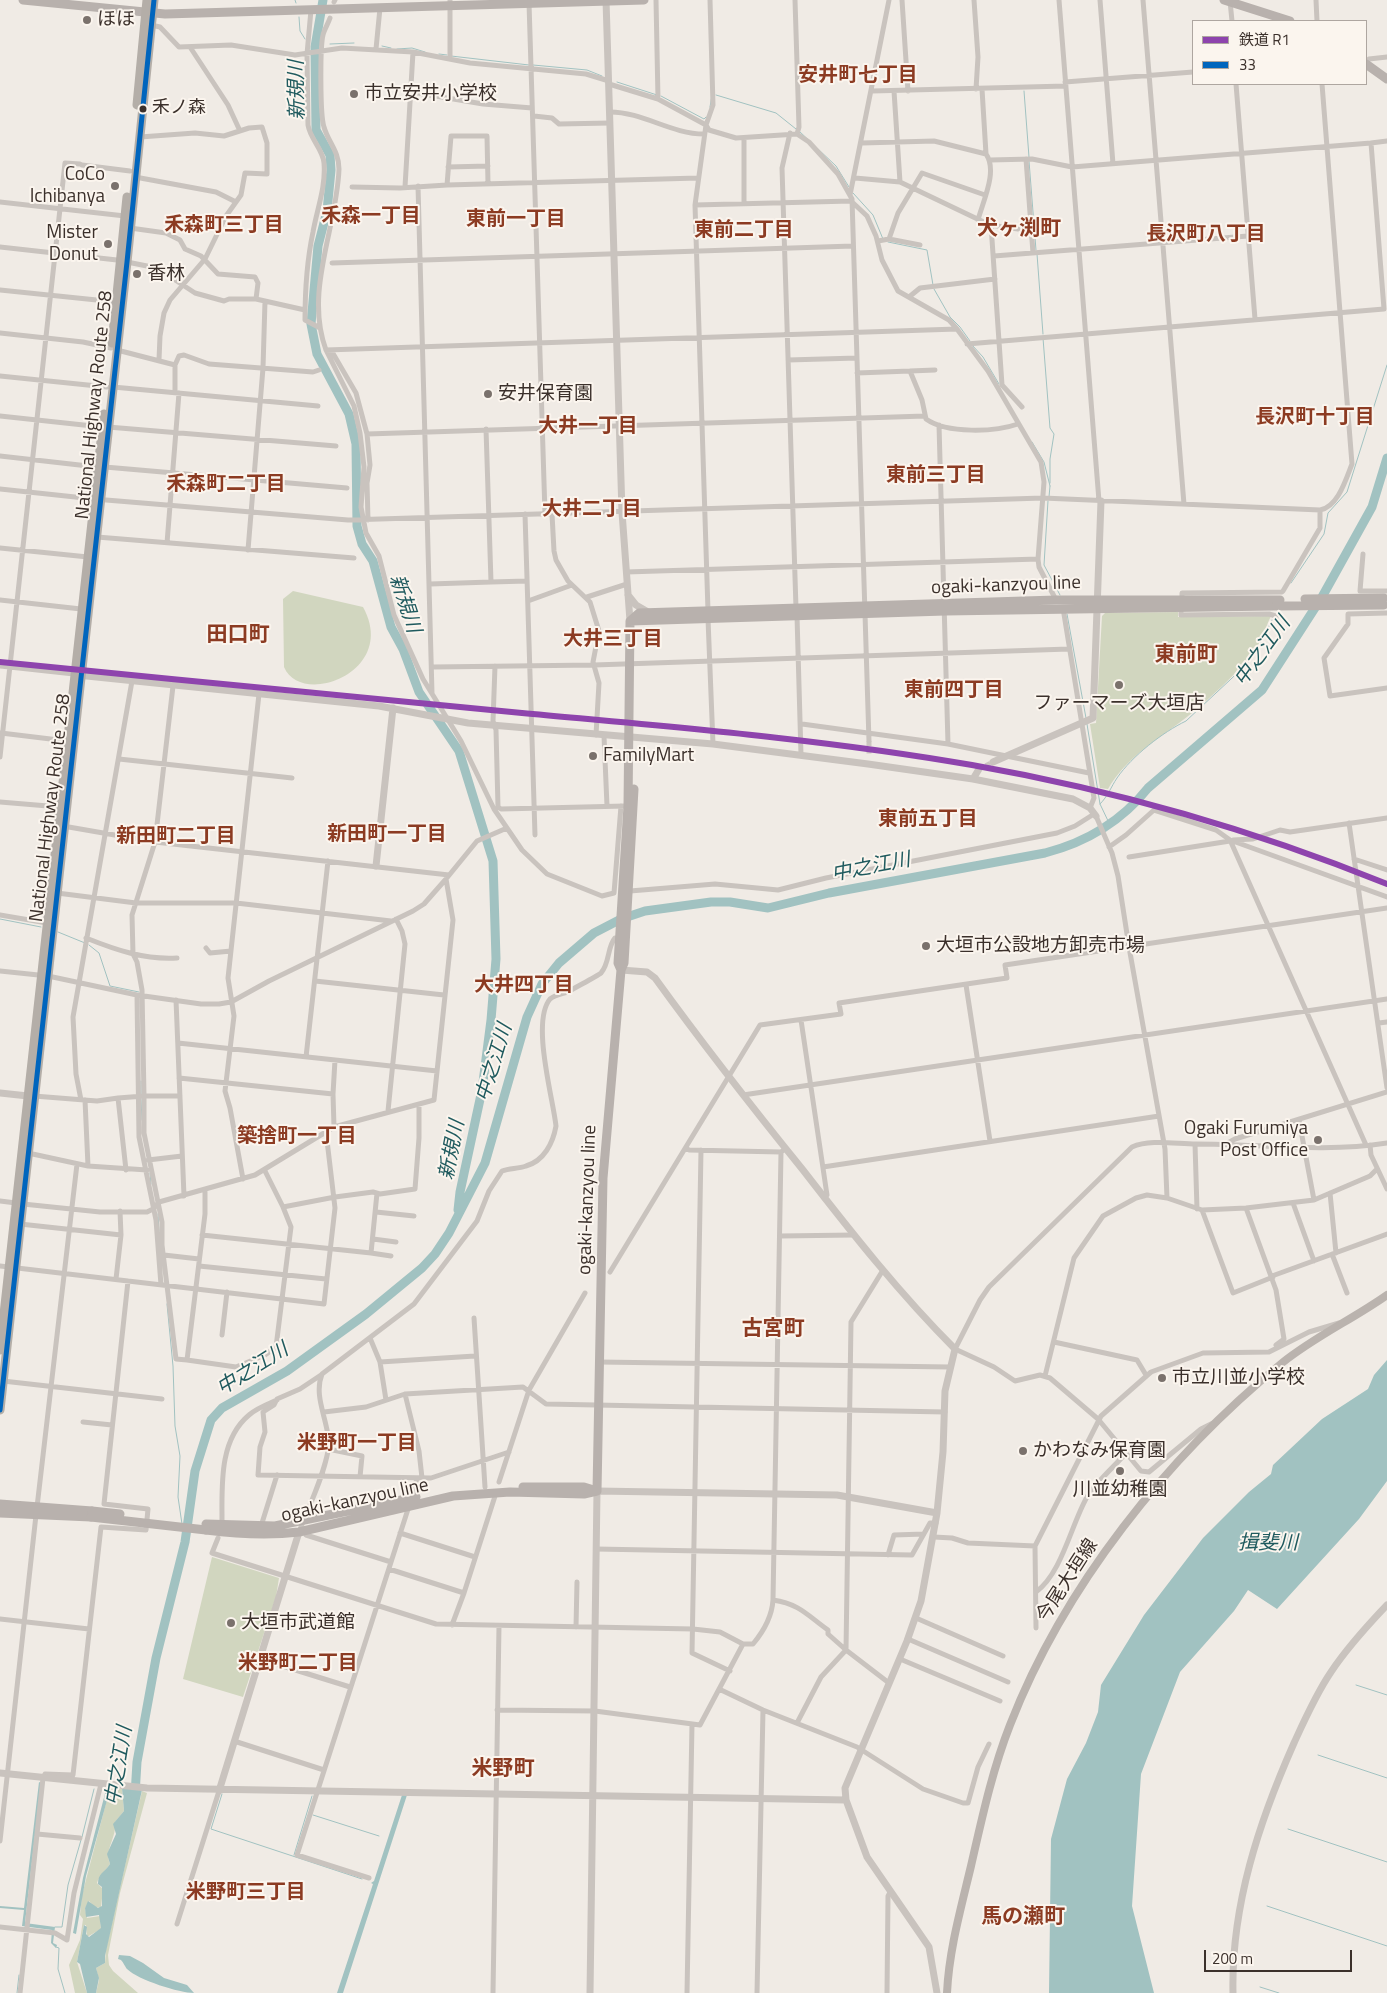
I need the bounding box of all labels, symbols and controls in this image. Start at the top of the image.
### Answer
place label: ほほ [97,9,135,31]
marker: ほほ [81,14,93,26]
legend [1192,20,1367,85]
text: 鉄道 R1 [1239,28,1290,51]
text: 33 [1239,53,1256,76]
water label: 新規川 [285,60,311,120]
district label: 安井町七丁目 [798,64,918,88]
place label: 市立安井小学校 [364,83,497,105]
marker: 市立安井小学校 [348,88,360,100]
place label: 禾ノ森 [152,98,206,120]
marker: 禾ノ森 [138,104,148,114]
place label: CoCo Ichibanya [30,164,105,208]
marker: CoCo Ichibanya [109,180,121,192]
district label: 禾森一丁目 [321,205,421,229]
district label: 東前一丁目 [466,208,566,232]
district label: 禾森町三丁目 [164,214,284,238]
district label: 犬ヶ渕町 [977,217,1061,243]
district label: 東前二丁目 [694,219,794,243]
place label: Mister Donut [46,222,98,266]
district label: 長沢町八丁目 [1146,223,1266,247]
marker: Mister Donut [102,238,114,250]
place label: 香林 [147,263,185,285]
marker: 香林 [131,268,143,280]
street label: National Highway Route 258 [72,290,118,520]
place label: 安井保育園 [498,383,593,405]
marker: 安井保育園 [482,388,494,400]
district label: 長沢町十丁目 [1255,406,1375,430]
district label: 大井一丁目 [538,415,638,439]
district label: 東前三丁目 [886,464,986,488]
district label: 禾森町二丁目 [166,473,286,497]
district label: 大井二丁目 [542,498,642,522]
water label: 新規川 [383,572,425,636]
street label: ogaki-kanzyou line [931,572,1081,600]
water label: 中之江川 [1230,613,1296,691]
district label: 田口町 [207,623,269,649]
district label: 大井三丁目 [563,628,663,652]
district label: 東前町 [1155,643,1217,669]
district label: 東前四丁目 [904,679,1004,703]
marker: ファーマーズ大垣店 [1113,679,1125,691]
street label: National Highway Route 258 [26,693,76,923]
place label: ファーマーズ大垣店 [1034,693,1204,715]
place label: FamilyMart [603,745,694,767]
marker: FamilyMart [587,750,599,762]
district label: 東前五丁目 [878,808,978,832]
district label: 新田町一丁目 [327,823,447,847]
district label: 新田町二丁目 [116,825,236,849]
water label: 中之江川 [829,849,913,887]
place label: 大垣市公設地方卸売市場 [936,935,1145,957]
marker: 大垣市公設地方卸売市場 [920,940,932,952]
district label: 大井四丁目 [474,974,574,998]
water label: 中之江川 [472,1021,518,1105]
water label: 新規川 [435,1118,471,1182]
place label: Ogaki Furumiya Post Office [1184,1118,1308,1162]
district label: 築捨町一丁目 [237,1125,357,1149]
street label: ogaki-kanzyou line [574,1125,602,1275]
marker: Ogaki Furumiya Post Office [1312,1134,1324,1146]
district label: 古宮町 [742,1317,804,1343]
water label: 中之江川 [213,1339,293,1401]
place label: 市立川並小学校 [1172,1367,1305,1389]
marker: 市立川並小学校 [1156,1372,1168,1384]
district label: 米野町一丁目 [297,1432,417,1456]
place label: かわなみ保育園 [1033,1440,1166,1462]
marker: かわなみ保育園 [1017,1445,1029,1457]
marker: 川並幼稚園 [1114,1465,1126,1477]
street label: ogaki-kanzyou line [279,1474,431,1528]
place label: 川並幼稚園 [1073,1479,1167,1501]
water label: 揖斐川 [1238,1532,1298,1556]
street label: 今尾大垣線 [1033,1535,1103,1627]
place label: 大垣市武道館 [241,1612,355,1634]
marker: 大垣市武道館 [225,1617,237,1629]
district label: 米野町二丁目 [238,1652,358,1676]
water label: 中之江川 [102,1725,138,1807]
district label: 米野町 [472,1757,534,1783]
district label: 米野町三丁目 [186,1881,306,1905]
district label: 馬の瀬町 [981,1905,1065,1931]
scale bar [1207,1940,1354,1972]
text: 200 m [1212,1947,1253,1970]

